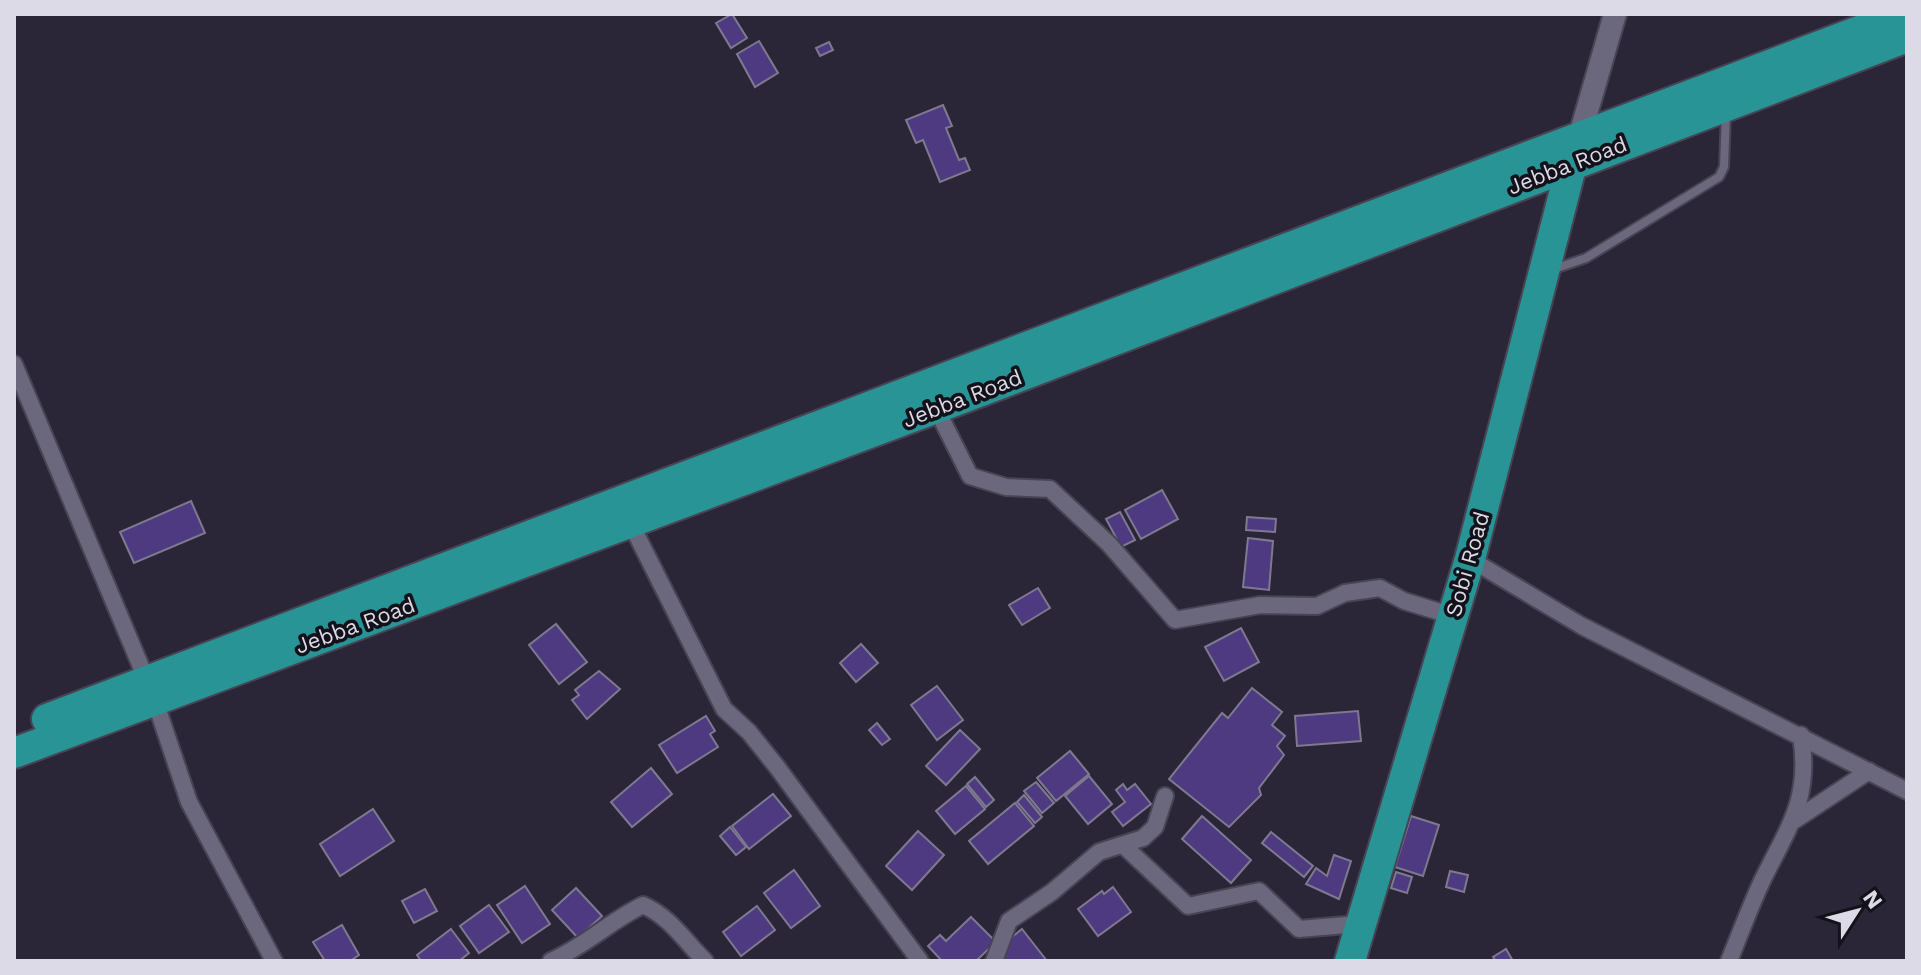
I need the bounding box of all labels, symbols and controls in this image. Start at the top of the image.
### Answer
street label: Jebba Road [1504,131,1630,200]
street label: Jebba Road [899,364,1025,433]
street label: Sobi Road [1441,509,1494,620]
street label: Jebba Road [292,592,419,659]
north arrow [1817,871,1897,951]
text: N [1858,886,1888,913]

